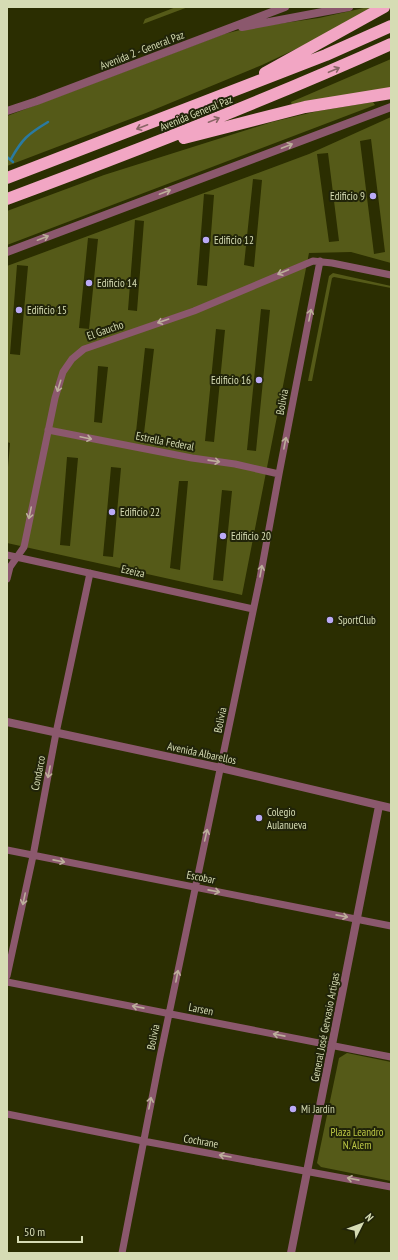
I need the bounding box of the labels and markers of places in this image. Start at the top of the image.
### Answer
place label: Edificio 9 [330,189,365,203]
marker: Edificio 9 [368,191,378,201]
place label: Edificio 12 [214,233,254,247]
marker: Edificio 12 [201,235,211,245]
place label: Edificio 14 [97,276,137,290]
marker: Edificio 14 [84,278,94,288]
place label: Edificio 15 [27,303,67,317]
marker: Edificio 15 [14,305,24,315]
place label: Edificio 16 [211,373,251,387]
marker: Edificio 16 [254,375,264,385]
place label: Edificio 22 [120,505,160,519]
marker: Edificio 22 [107,507,117,517]
place label: Edificio 20 [231,529,271,543]
marker: Edificio 20 [218,531,228,541]
place label: SportClub [338,613,376,627]
marker: SportClub [325,615,335,625]
place label: Colegio Aulanueva [267,805,307,832]
marker: Colegio Aulanueva [254,813,264,823]
place label: Mi Jardín [301,1102,335,1116]
marker: Mi Jardín [288,1104,298,1114]

